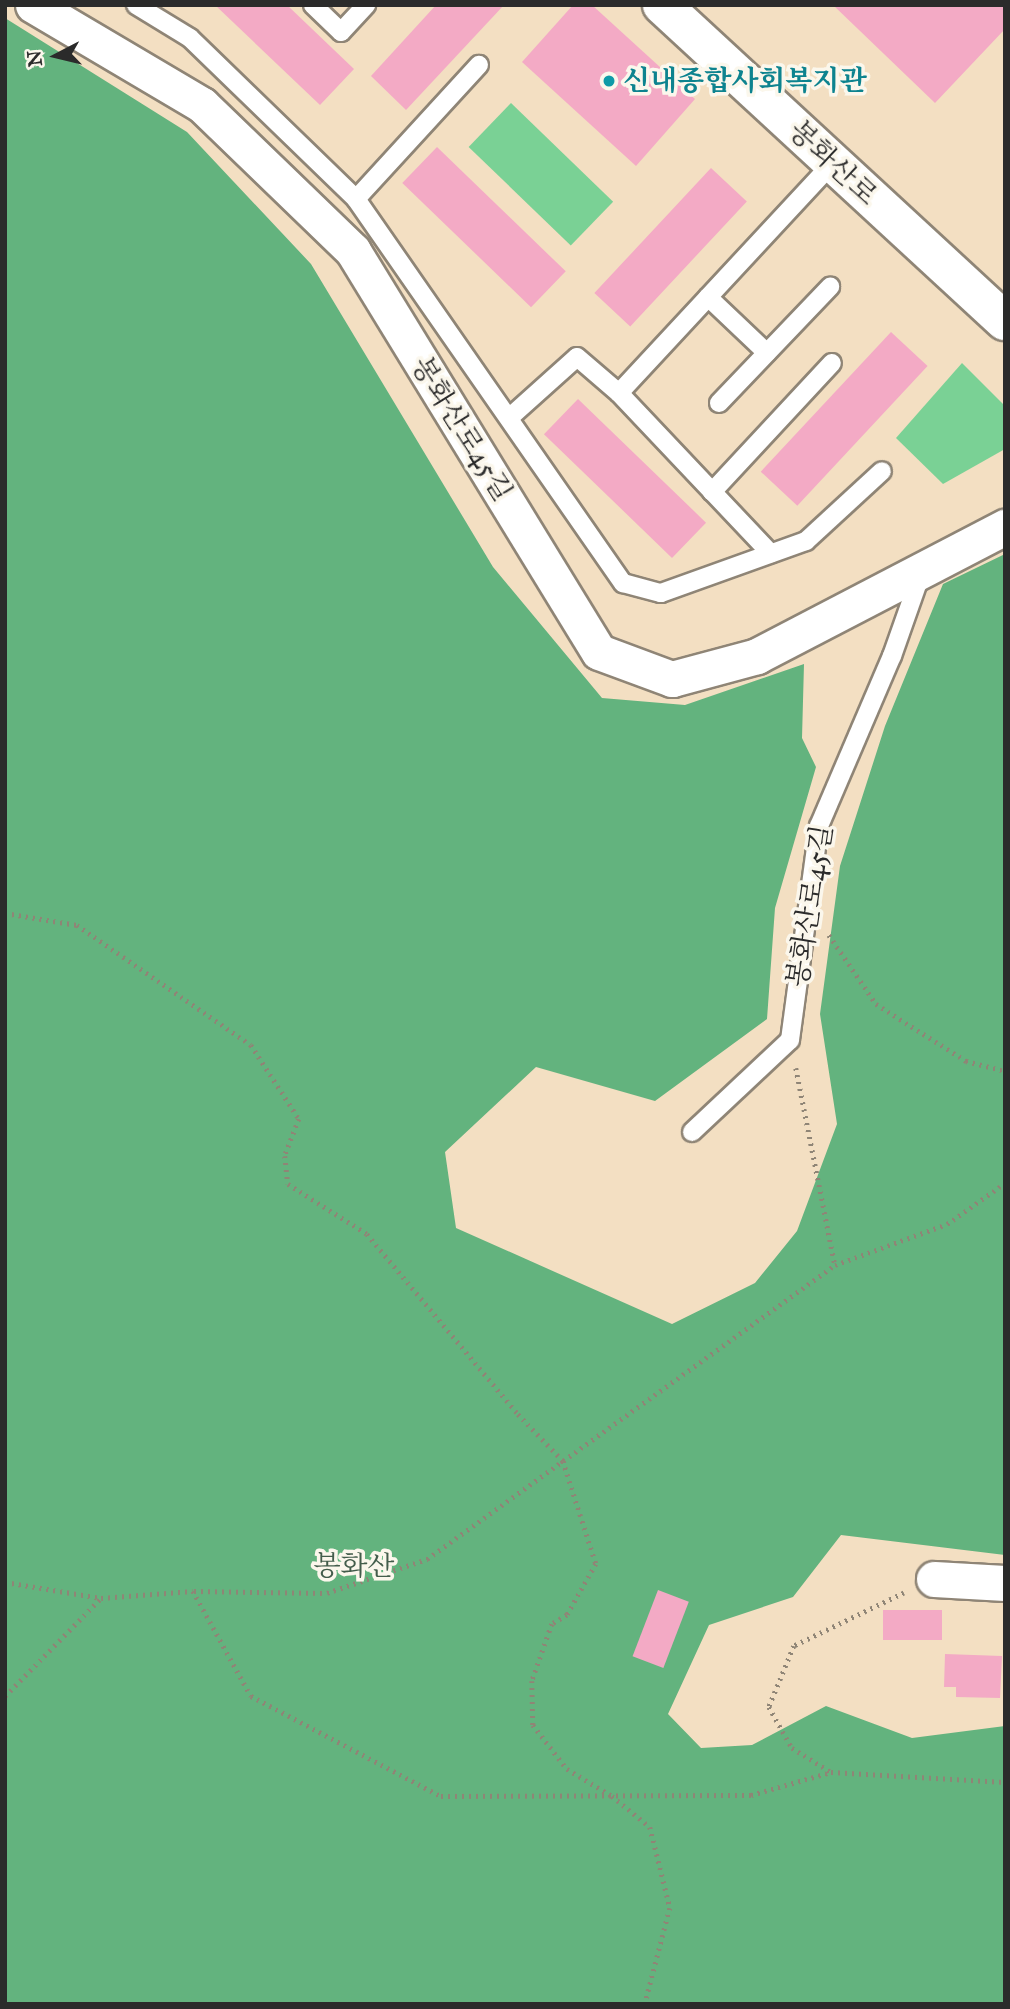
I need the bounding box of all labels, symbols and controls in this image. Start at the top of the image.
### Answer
north arrow [21,21,91,91]
text: N [22,49,47,68]
place label: 신내종합사회복지관 [623,64,866,98]
marker: 신내종합사회복지관 [601,73,617,89]
street label: 봉화산로 [782,114,884,212]
street label: 봉화산로45길 [404,351,520,507]
street label: 봉화산로45길 [781,822,839,990]
park label: 봉화산 [313,1549,395,1583]

